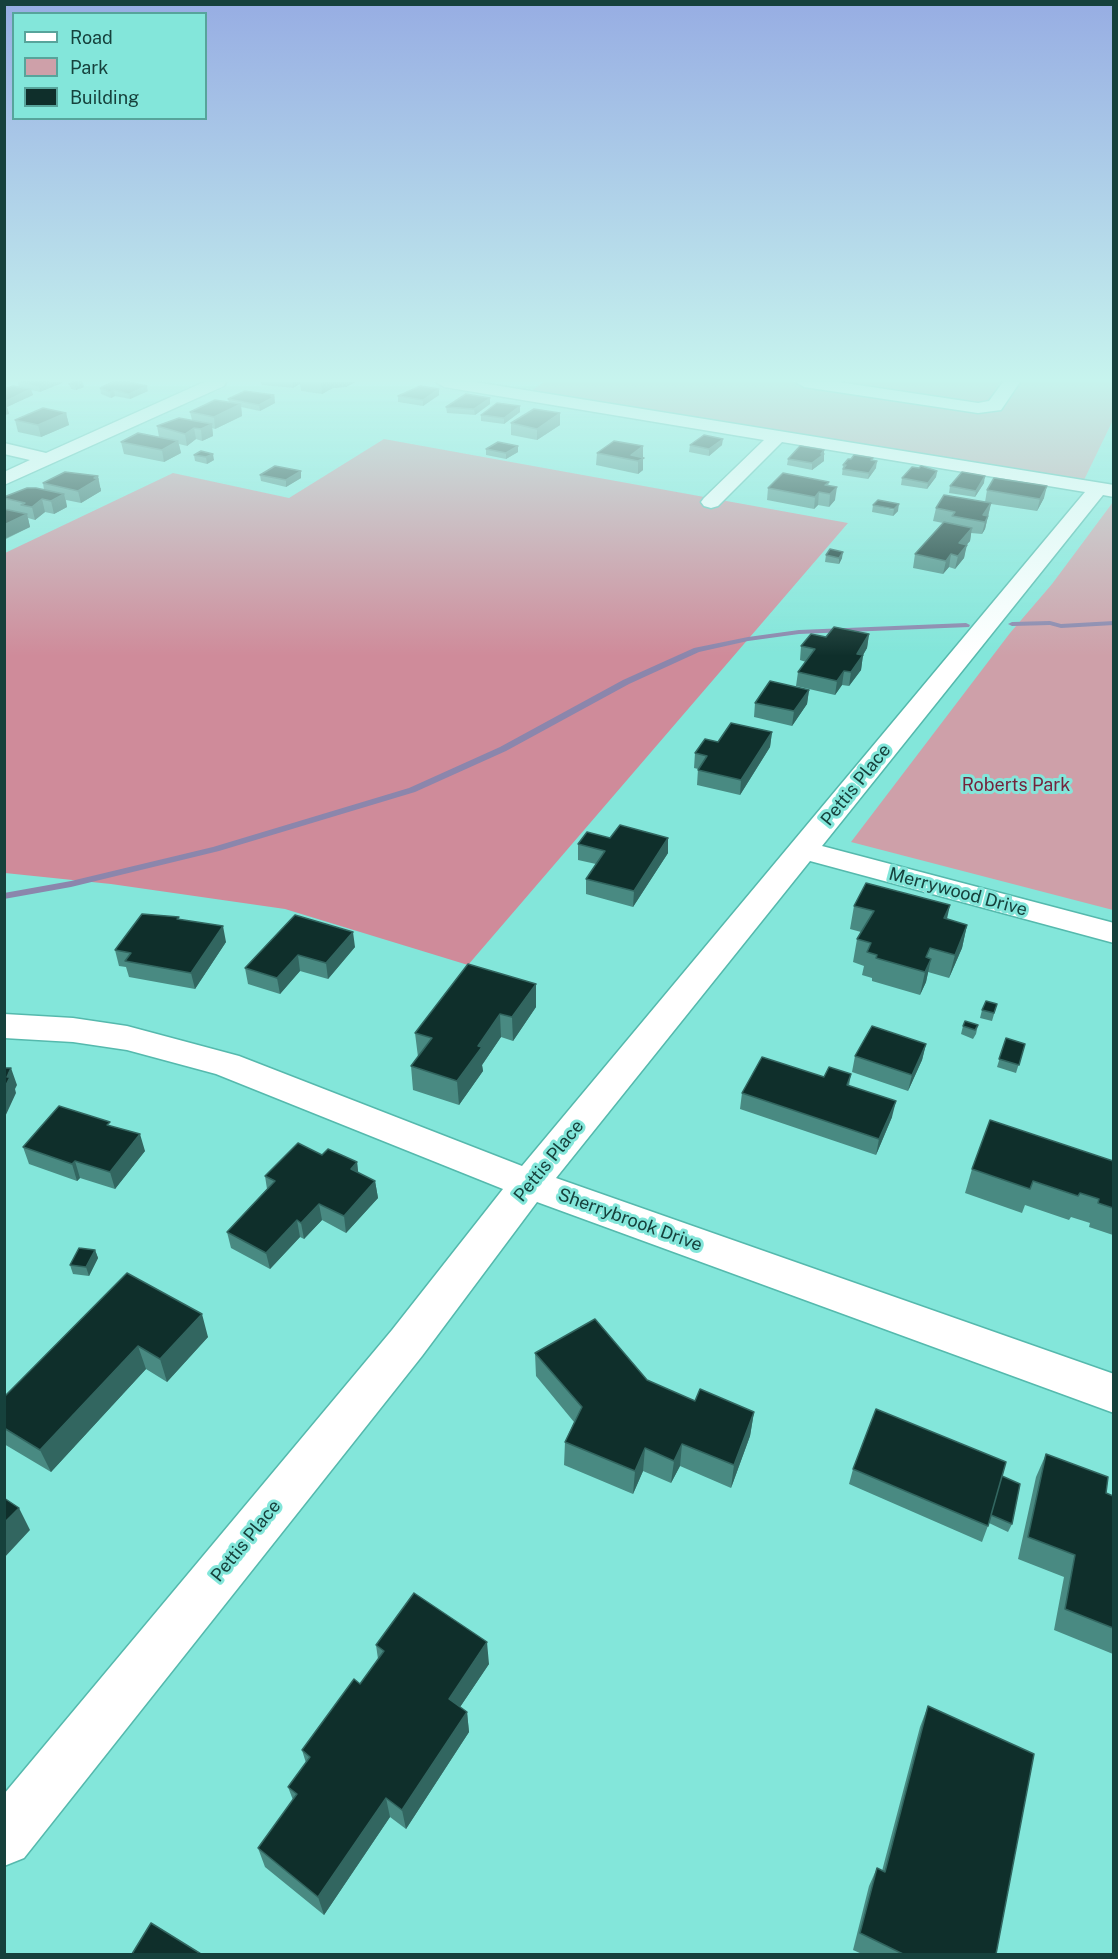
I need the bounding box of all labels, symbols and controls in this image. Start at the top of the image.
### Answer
legend [12,12,207,120]
text: Road [70,27,113,48]
text: Park [70,57,108,78]
text: Building [70,87,139,108]
street label: Pettis Place [817,740,895,830]
park label: Roberts Park [962,774,1070,796]
street label: Merrywood Drive [886,863,1030,921]
street label: Pettis Place [510,1116,588,1206]
street label: Sherrybrook Drive [555,1184,705,1256]
street label: Pettis Place [207,1496,285,1586]

